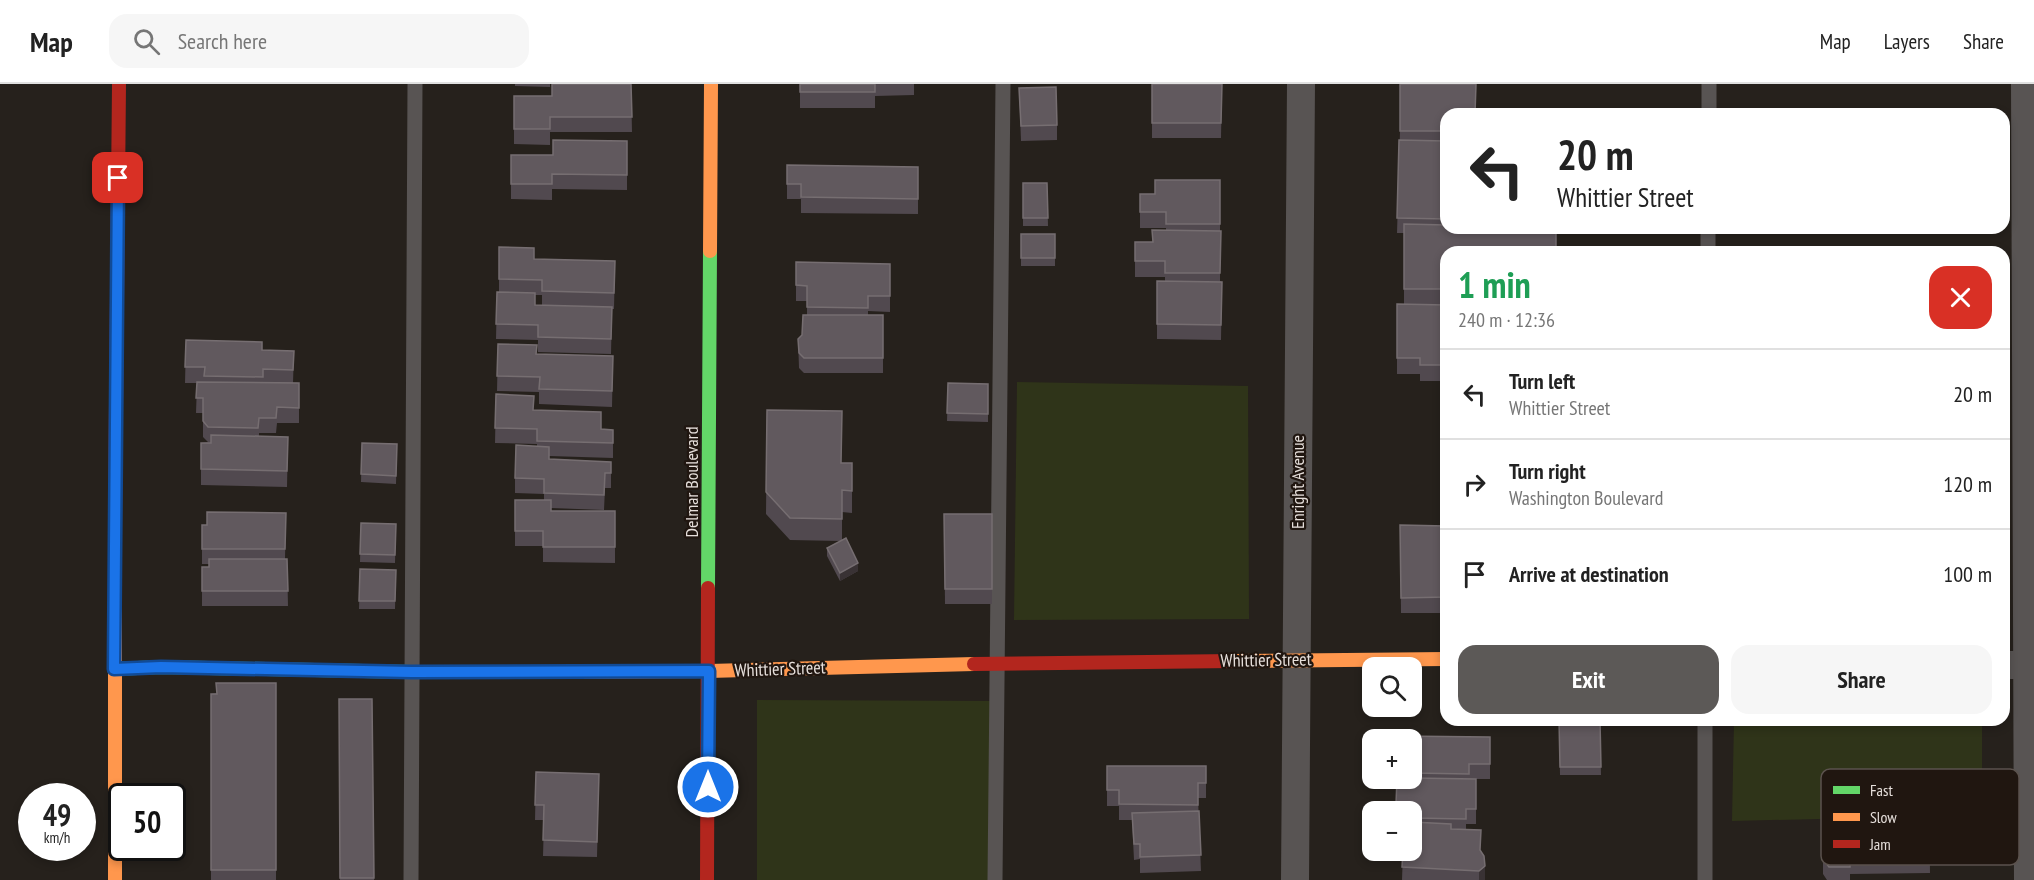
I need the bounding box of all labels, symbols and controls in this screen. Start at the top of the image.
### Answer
search box [109,14,529,68]
text: Map [30,23,73,60]
icon: search [130,25,163,58]
text: Search here [178,27,267,55]
text: Map [1820,28,1851,55]
text: Layers [1884,28,1930,55]
text: Share [1963,28,2004,55]
text: 20 m [1557,127,1634,182]
icon: left [1458,132,1536,210]
pin [92,152,143,203]
icon: arrive [101,161,134,194]
text: Whittier Street [1557,180,1694,214]
text: 1 min [1458,261,1531,308]
button: close [1929,266,1992,329]
text: 240 m · 12:36 [1458,307,1555,333]
text: Turn left [1509,367,1575,395]
icon: left [1458,378,1491,411]
text: 20 m [1953,380,1992,408]
text: Whittier Street [1509,395,1610,421]
street label: Delmar Boulevard [680,426,703,538]
street label: Enright Avenue [1286,435,1309,529]
text: Turn right [1509,457,1586,485]
icon: right [1458,468,1491,501]
text: 120 m [1943,470,1992,498]
text: Washington Boulevard [1509,485,1663,511]
icon: arrive [1458,558,1491,591]
text: Arrive at destination [1509,560,1669,588]
text: 100 m [1943,560,1992,588]
button: Exit [1458,645,1719,714]
button: Share [1731,645,1992,714]
street label: Whittier Street [1220,647,1312,672]
street label: Whittier Street [734,655,826,682]
map controls [1362,657,1422,861]
button: search [1362,657,1422,717]
button: + [1362,729,1422,789]
position arrow [676,755,740,819]
legend [1821,769,2019,865]
text: Fast [1870,780,1893,800]
speed limit sign: 50 [108,783,186,861]
text: 49 [43,795,71,834]
button: − [1362,801,1422,861]
text: Slow [1870,807,1897,827]
text: km/h [44,828,70,847]
text: Jam [1869,834,1891,854]

